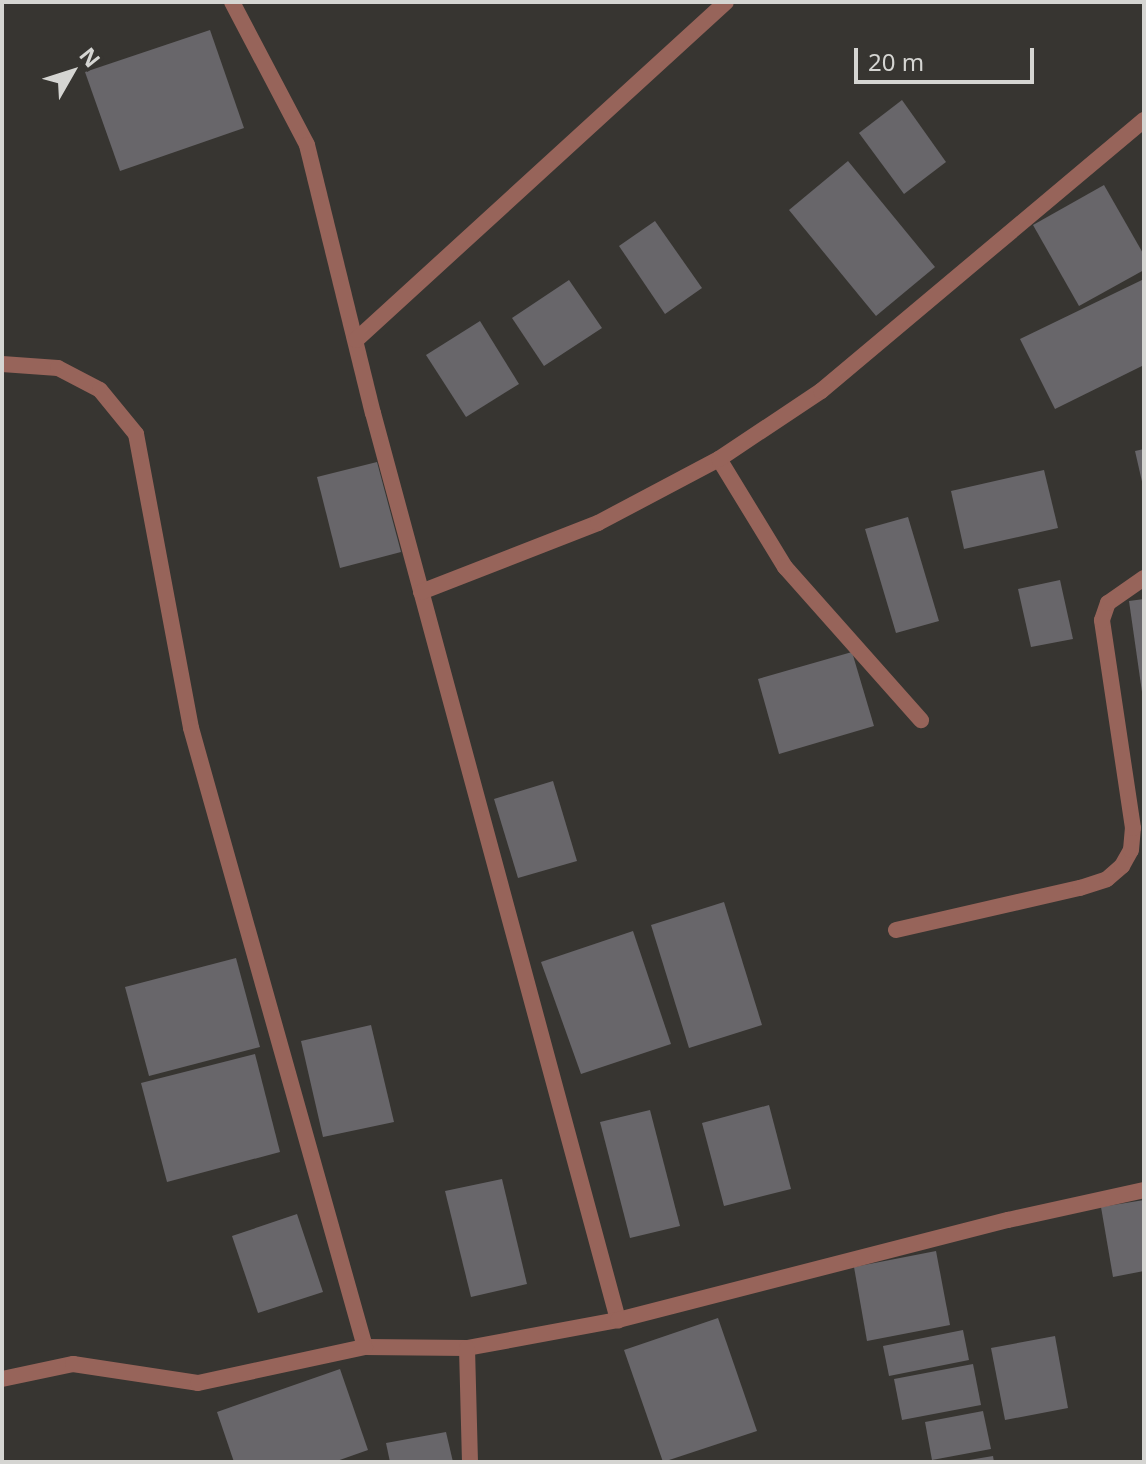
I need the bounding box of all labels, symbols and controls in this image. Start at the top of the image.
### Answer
north arrow [32,32,112,112]
scale bar [858,32,1038,82]
text: N [73,40,108,73]
text: 20 m [868,45,924,78]

